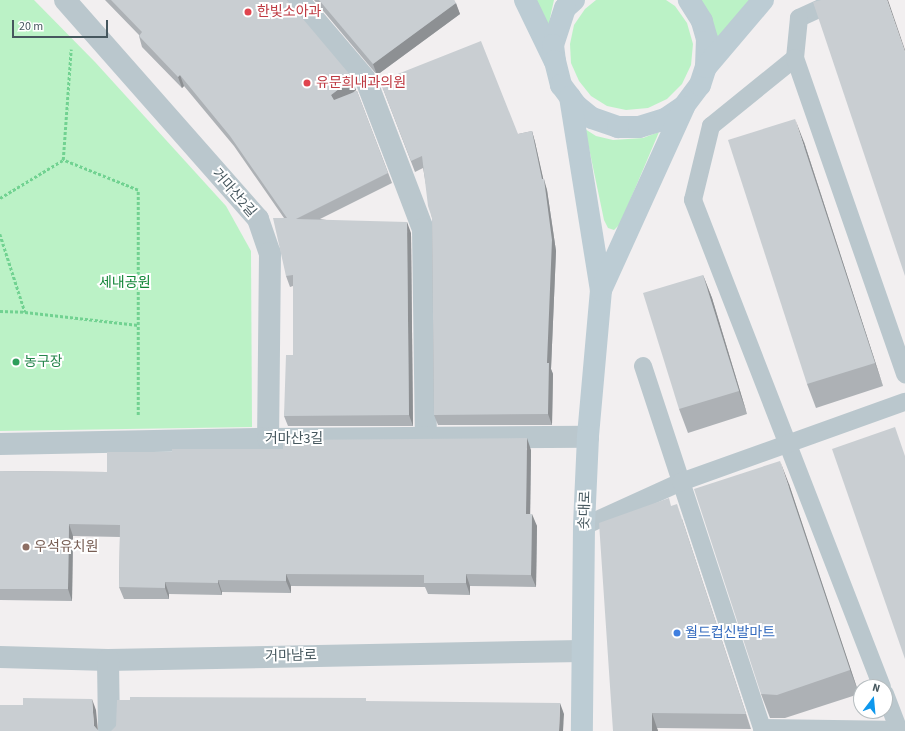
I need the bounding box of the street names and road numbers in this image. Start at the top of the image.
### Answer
street label: 거마산2길 [208,165,260,221]
street label: 거마산3길 [265,431,323,447]
street label: 솟대로 [576,490,594,530]
street label: 거마남로 [265,647,317,665]

